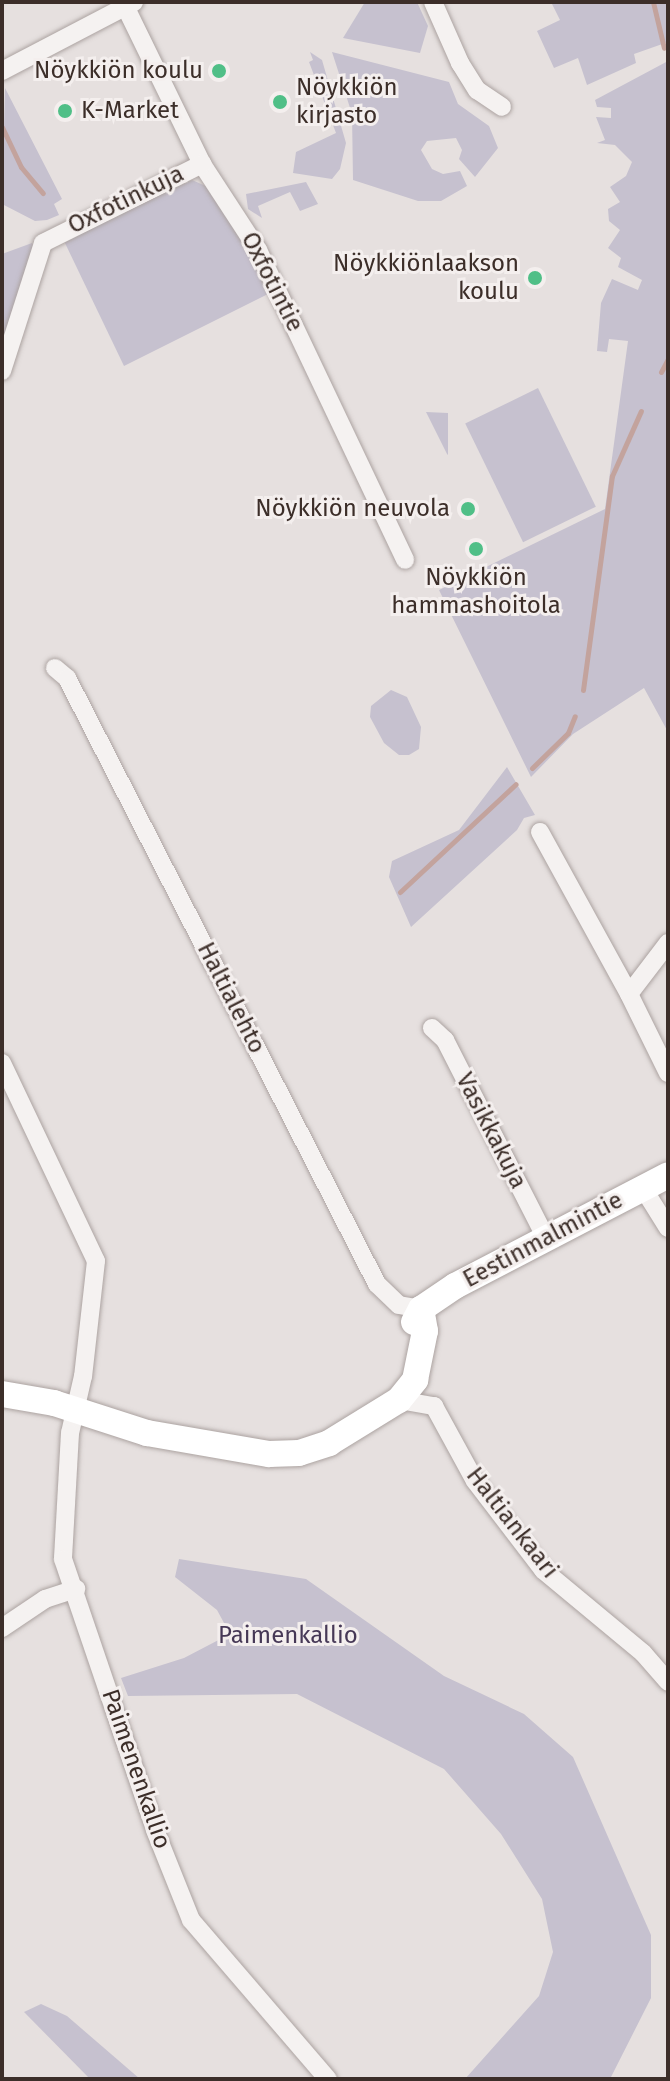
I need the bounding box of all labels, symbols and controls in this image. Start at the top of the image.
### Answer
place label: Nöykkiön koulu [34,57,203,85]
marker: Nöykkiön koulu [210,62,228,80]
place label: Nöykkiön kirjasto [296,74,398,130]
marker: Nöykkiön kirjasto [271,93,289,111]
place label: K-Market [81,97,179,125]
marker: K-Market [56,102,74,120]
street label: Oxfotinkuja [63,160,189,240]
street label: Oxfotintie [235,227,309,337]
place label: Nöykkiönlaakson koulu [333,250,519,306]
marker: Nöykkiönlaakson koulu [526,269,544,287]
place label: Nöykkiön neuvola [255,495,450,523]
marker: Nöykkiön neuvola [457,498,479,520]
marker: Nöykkiön hammashoitola [465,538,487,560]
place label: Nöykkiön hammashoitola [391,564,561,620]
street label: Haltialehto [191,938,271,1058]
street label: Vasikkakuja [449,1068,533,1194]
street label: Eestinmalmintie [458,1186,628,1294]
street label: Haltiankaari [460,1462,564,1584]
park label: Paimenkallio [218,1622,358,1650]
street label: Paimenenkallio [95,1685,177,1853]

